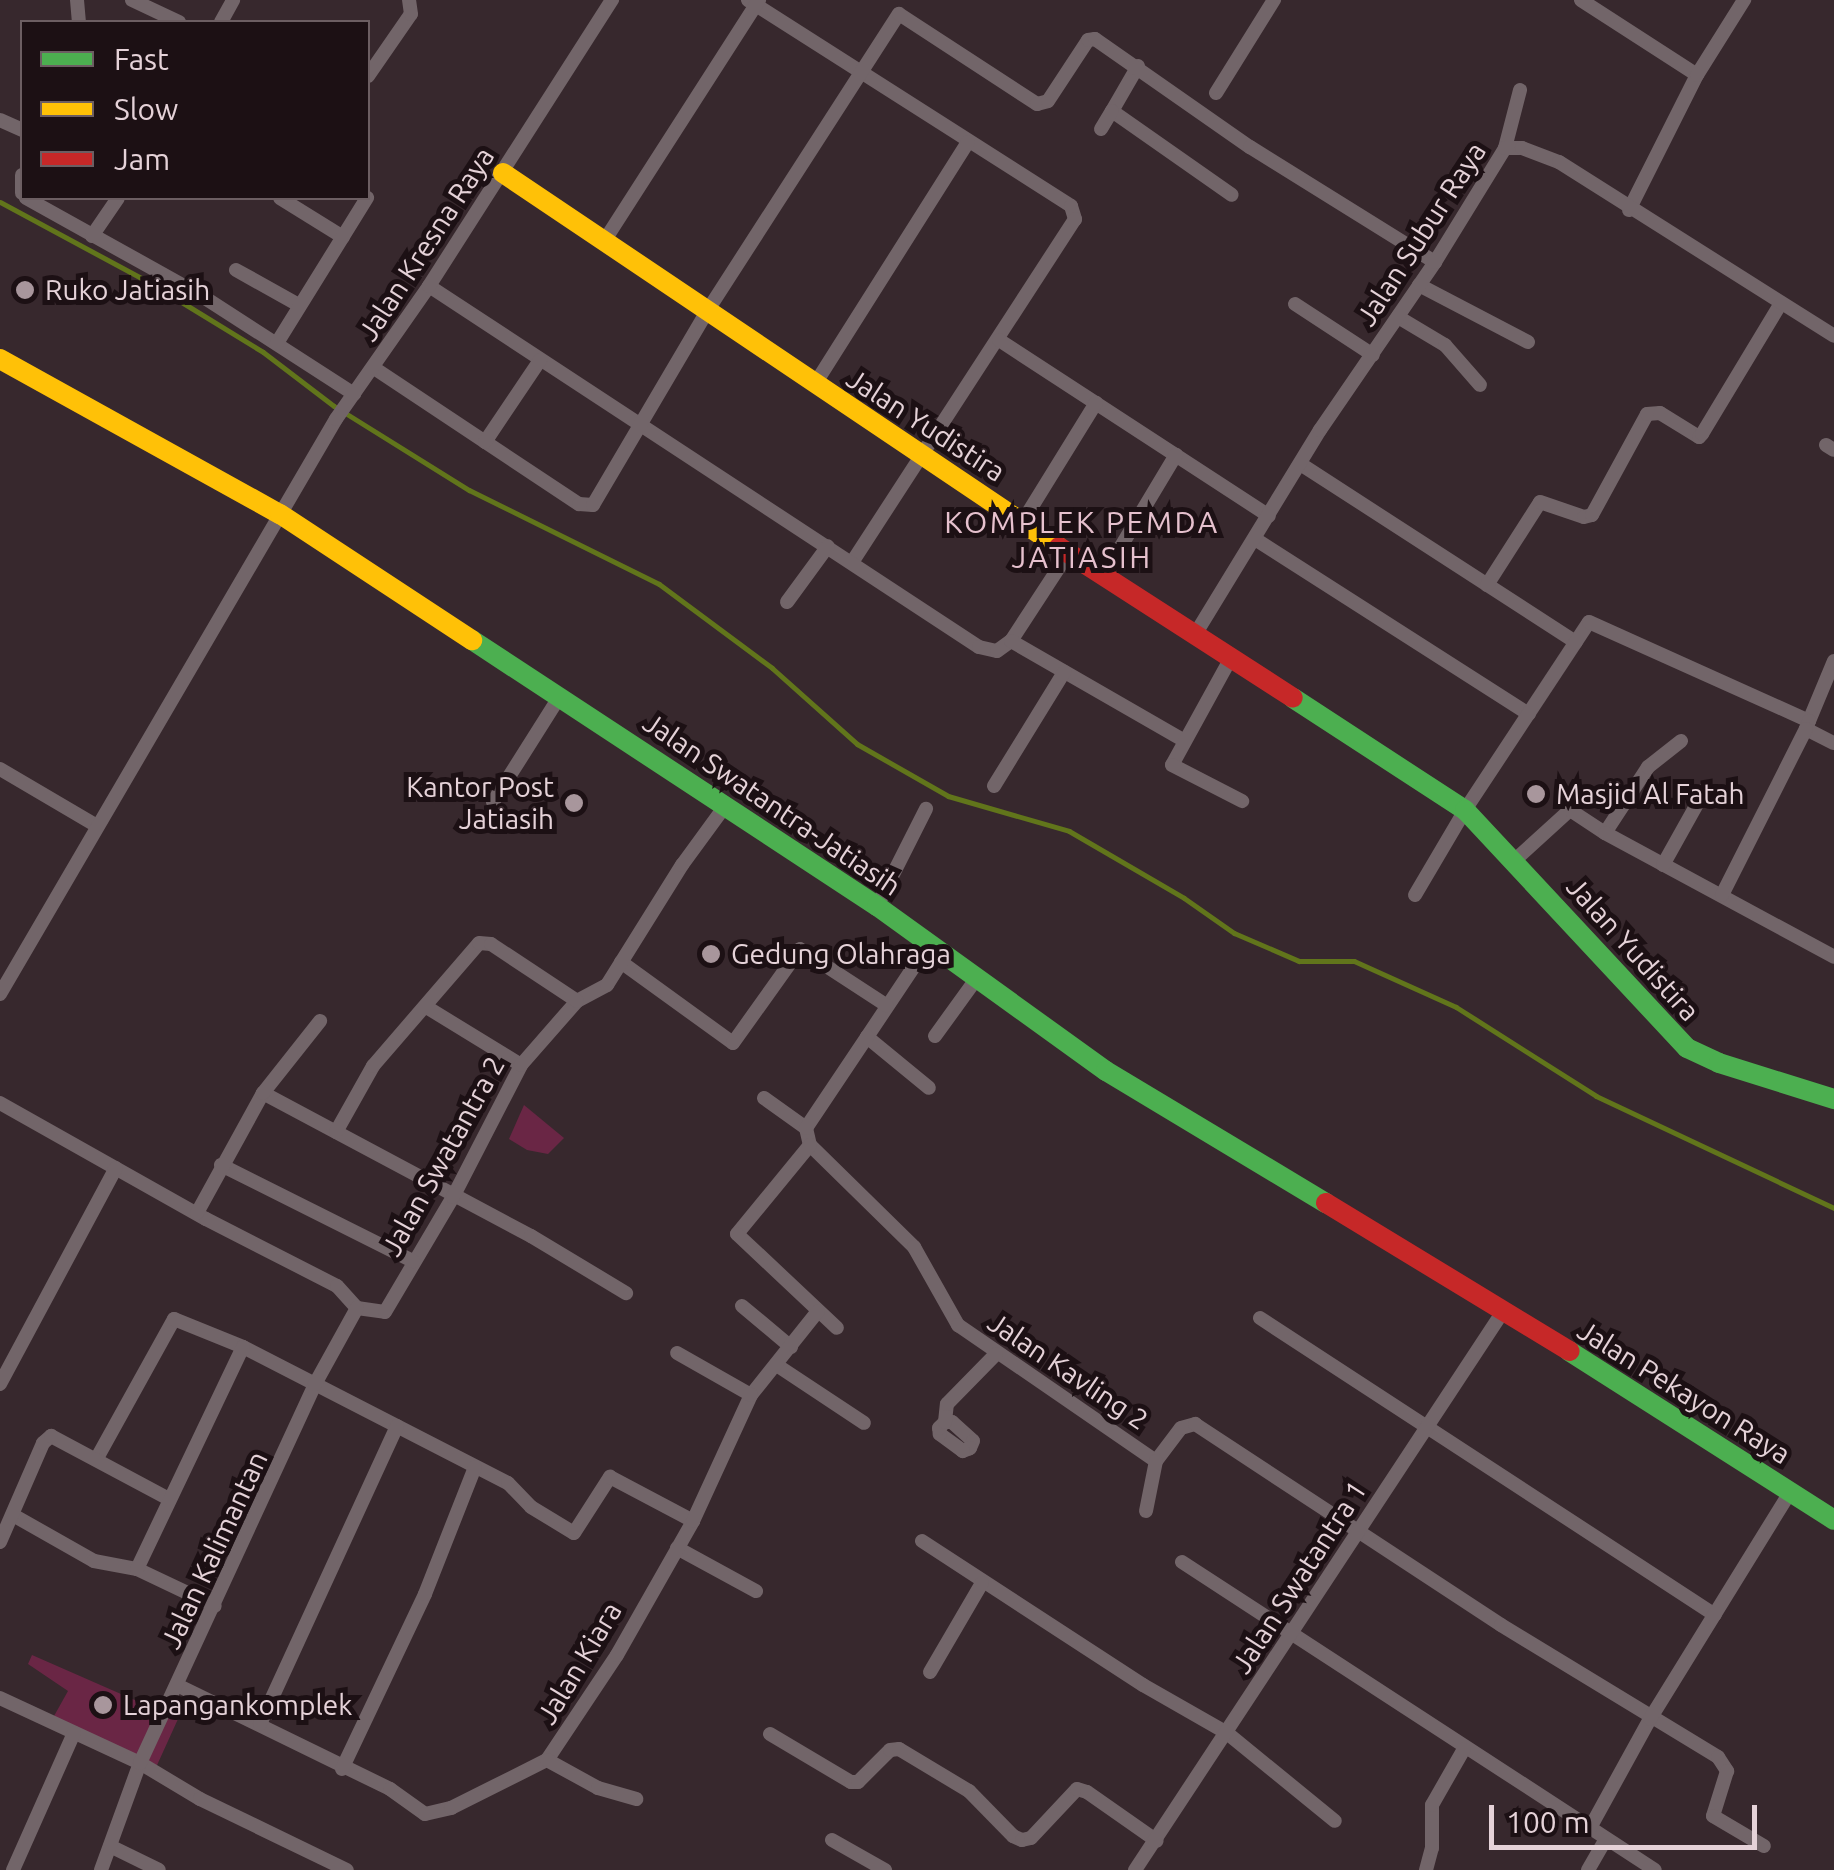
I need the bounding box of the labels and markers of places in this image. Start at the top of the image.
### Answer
place label: Ruko Jatiasih [45,273,210,307]
marker: Ruko Jatiasih [14,279,36,301]
place label: Kantor Post Jatiasih [406,770,554,836]
place label: Masjid Al Fatah [1556,777,1745,811]
marker: Masjid Al Fatah [1525,783,1547,805]
marker: Kantor Post Jatiasih [563,792,585,814]
place label: Gedung Olahraga [731,937,951,971]
marker: Gedung Olahraga [700,943,722,965]
place label: Lapangankomplek [123,1688,352,1722]
marker: Lapangankomplek [92,1694,114,1716]

